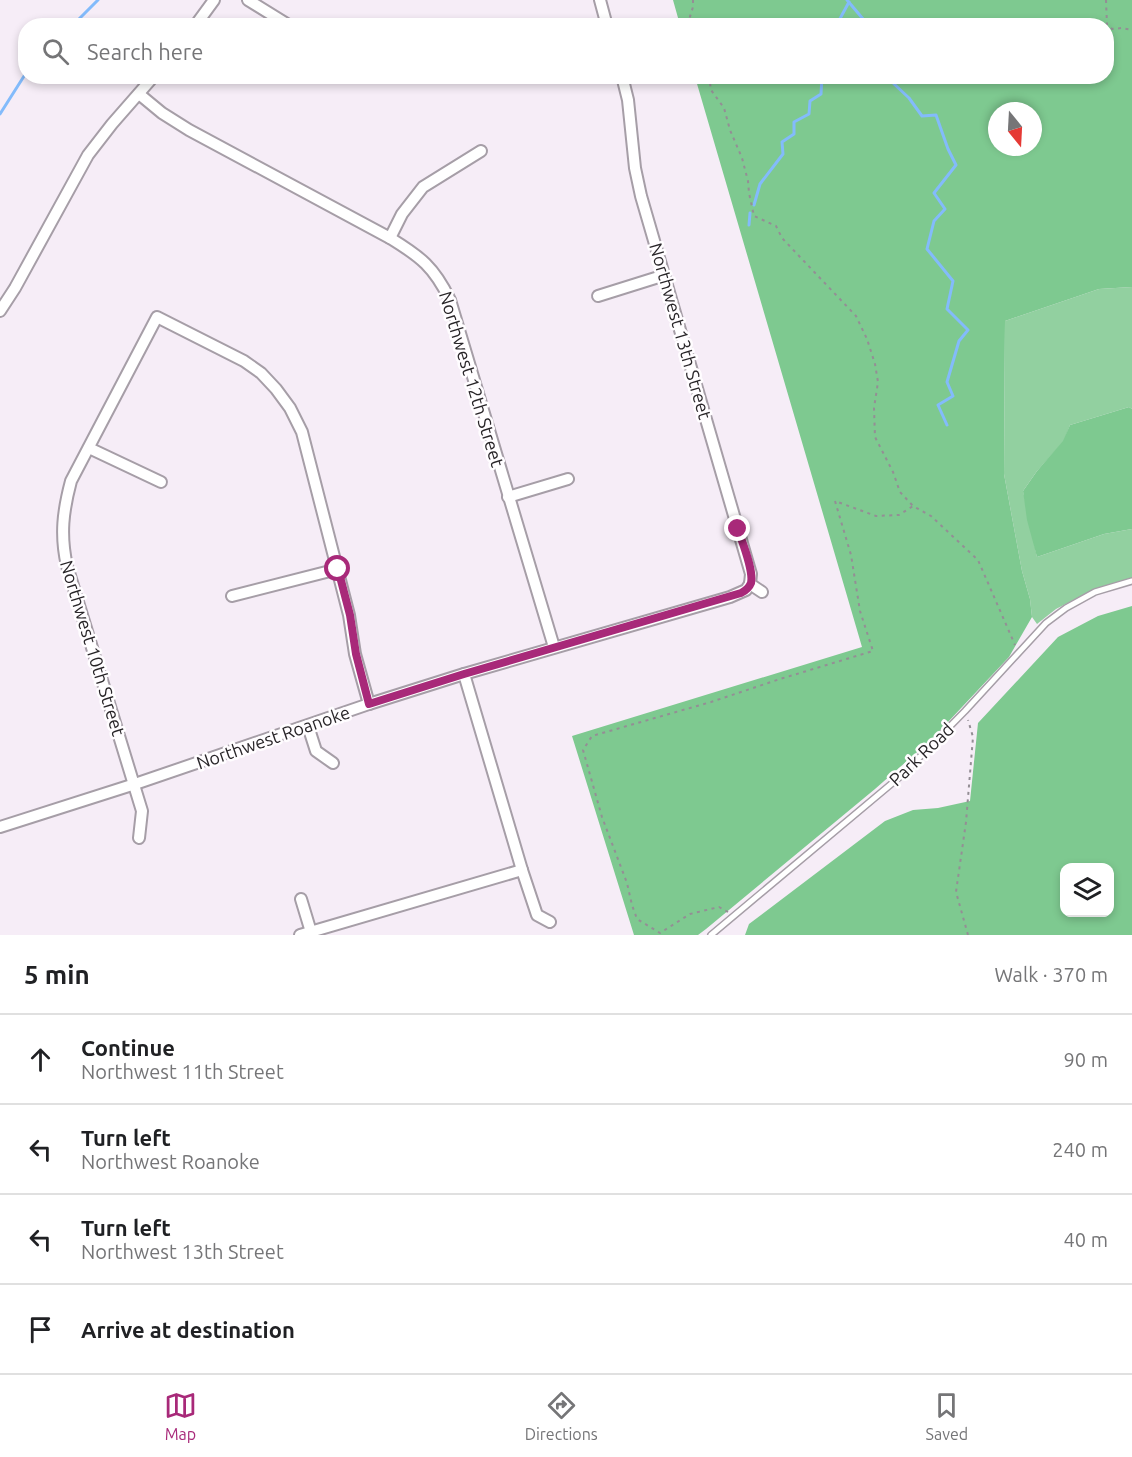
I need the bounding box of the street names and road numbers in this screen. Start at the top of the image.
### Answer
street label: Northwest 13th Street [646,241,716,421]
street label: Northwest 12th Street [436,289,508,469]
street label: Northwest 10th Street [57,558,129,738]
street label: Northwest Roanoke [194,701,352,773]
street label: Park Road [885,719,957,789]

